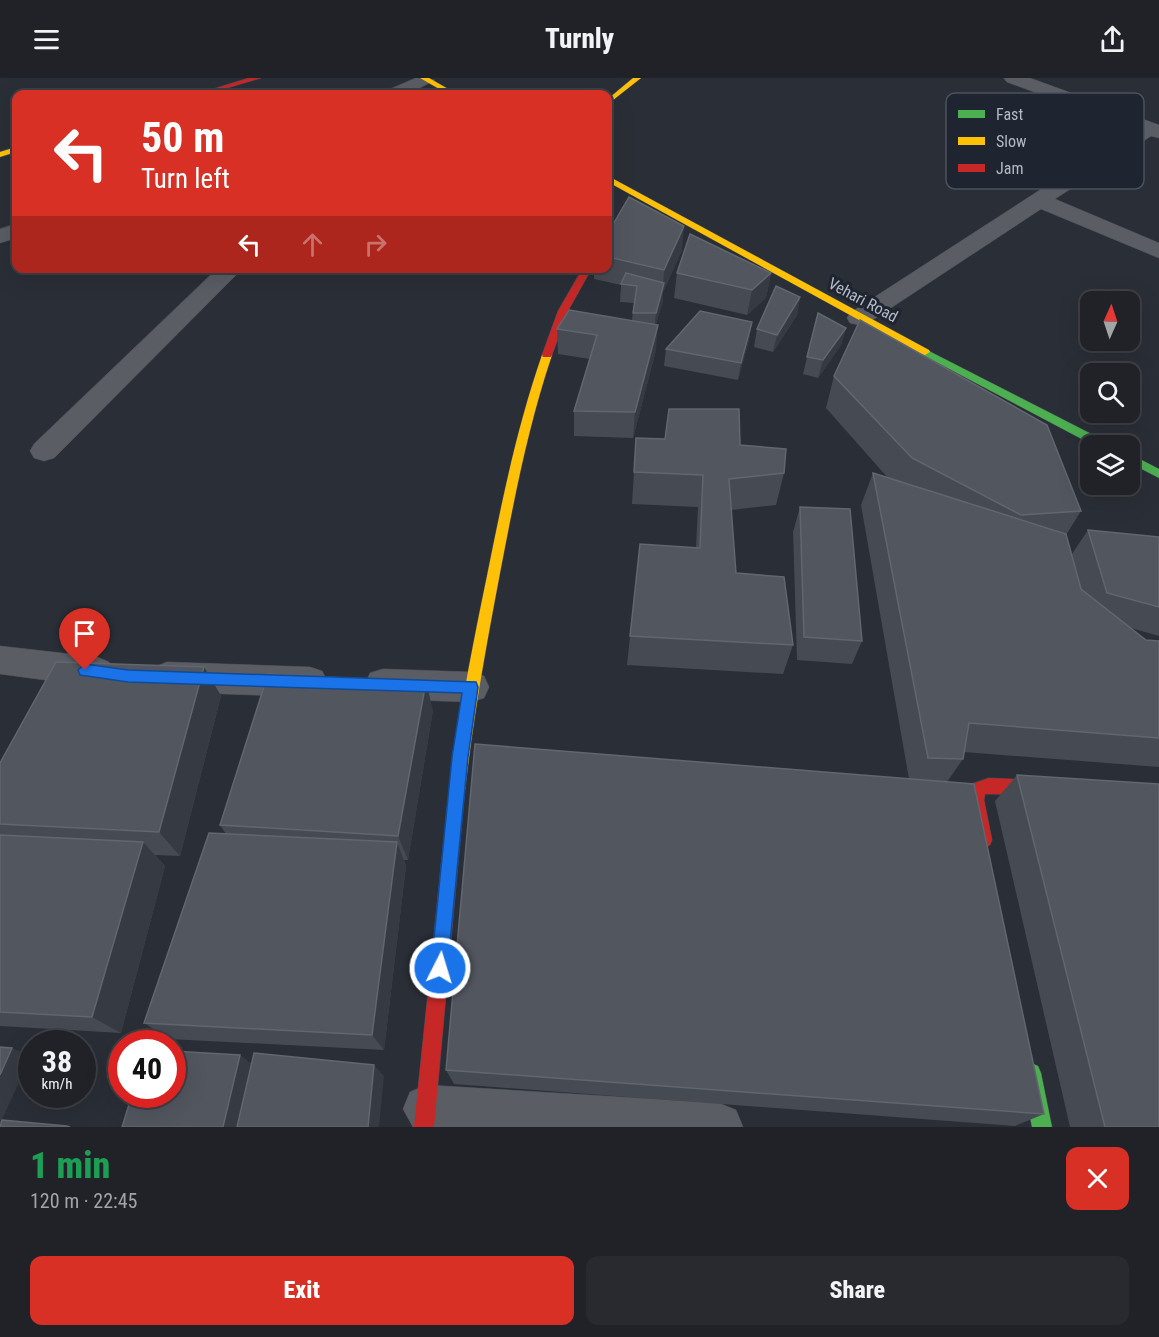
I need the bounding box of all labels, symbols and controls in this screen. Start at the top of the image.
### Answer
icon: menu [30,23,63,56]
text: Turnly [545,23,614,55]
icon: share [1096,23,1129,56]
legend [946,93,1144,189]
text: Fast [996,105,1023,124]
text: 50 m [141,113,224,162]
icon: left [42,114,120,192]
text: Slow [996,132,1026,151]
text: Jam [996,159,1023,178]
text: Turn left [141,163,230,195]
icon: left [233,228,266,261]
icon: ahead [296,228,329,261]
icon: right [359,228,392,261]
street label: Vehari Road [825,274,901,326]
north arrow [1080,291,1140,351]
map controls [1080,291,1140,495]
button: search [1080,363,1140,423]
button: layers [1080,435,1140,495]
pin [59,608,110,670]
icon: arrive [68,617,101,650]
position arrow [408,936,472,1000]
speed limit sign: 40 [108,1030,186,1108]
text: 38 [42,1044,72,1079]
text: km/h [42,1075,72,1093]
text: 1 min [30,1145,110,1187]
button: close [1066,1147,1129,1210]
text: 120 m · 22:45 [30,1189,137,1213]
button: Exit [30,1256,574,1325]
button: Share [586,1256,1129,1325]

